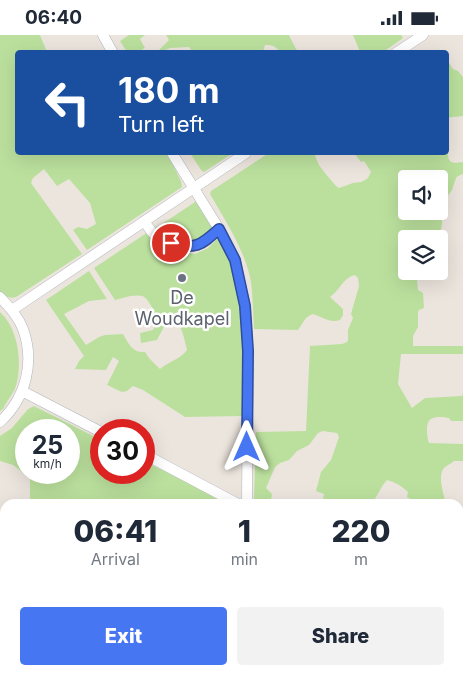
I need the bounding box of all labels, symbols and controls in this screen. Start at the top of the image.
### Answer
text: 06:40 [25,6,82,29]
text: 180 m [118,69,220,111]
icon: left [35,70,100,135]
text: Turn left [118,111,204,137]
map controls [398,170,448,280]
button: sound [398,170,448,220]
pin [150,222,192,264]
icon: arrive [157,229,185,257]
button: layers [398,230,448,280]
marker: De Woudkapel [176,272,188,284]
place label: De Woudkapel [134,287,230,329]
speed limit sign: 30 [90,419,155,484]
position arrow [220,420,272,472]
text: 25 [32,430,63,460]
text: km/h [33,456,62,471]
text: 06:41 [73,513,157,549]
text: 1 [238,513,251,549]
text: 220 [331,513,391,549]
text: Arrival [91,549,140,569]
text: min [231,549,258,569]
text: m [354,549,368,569]
button: Exit [20,607,227,665]
button: Share [237,607,444,665]

